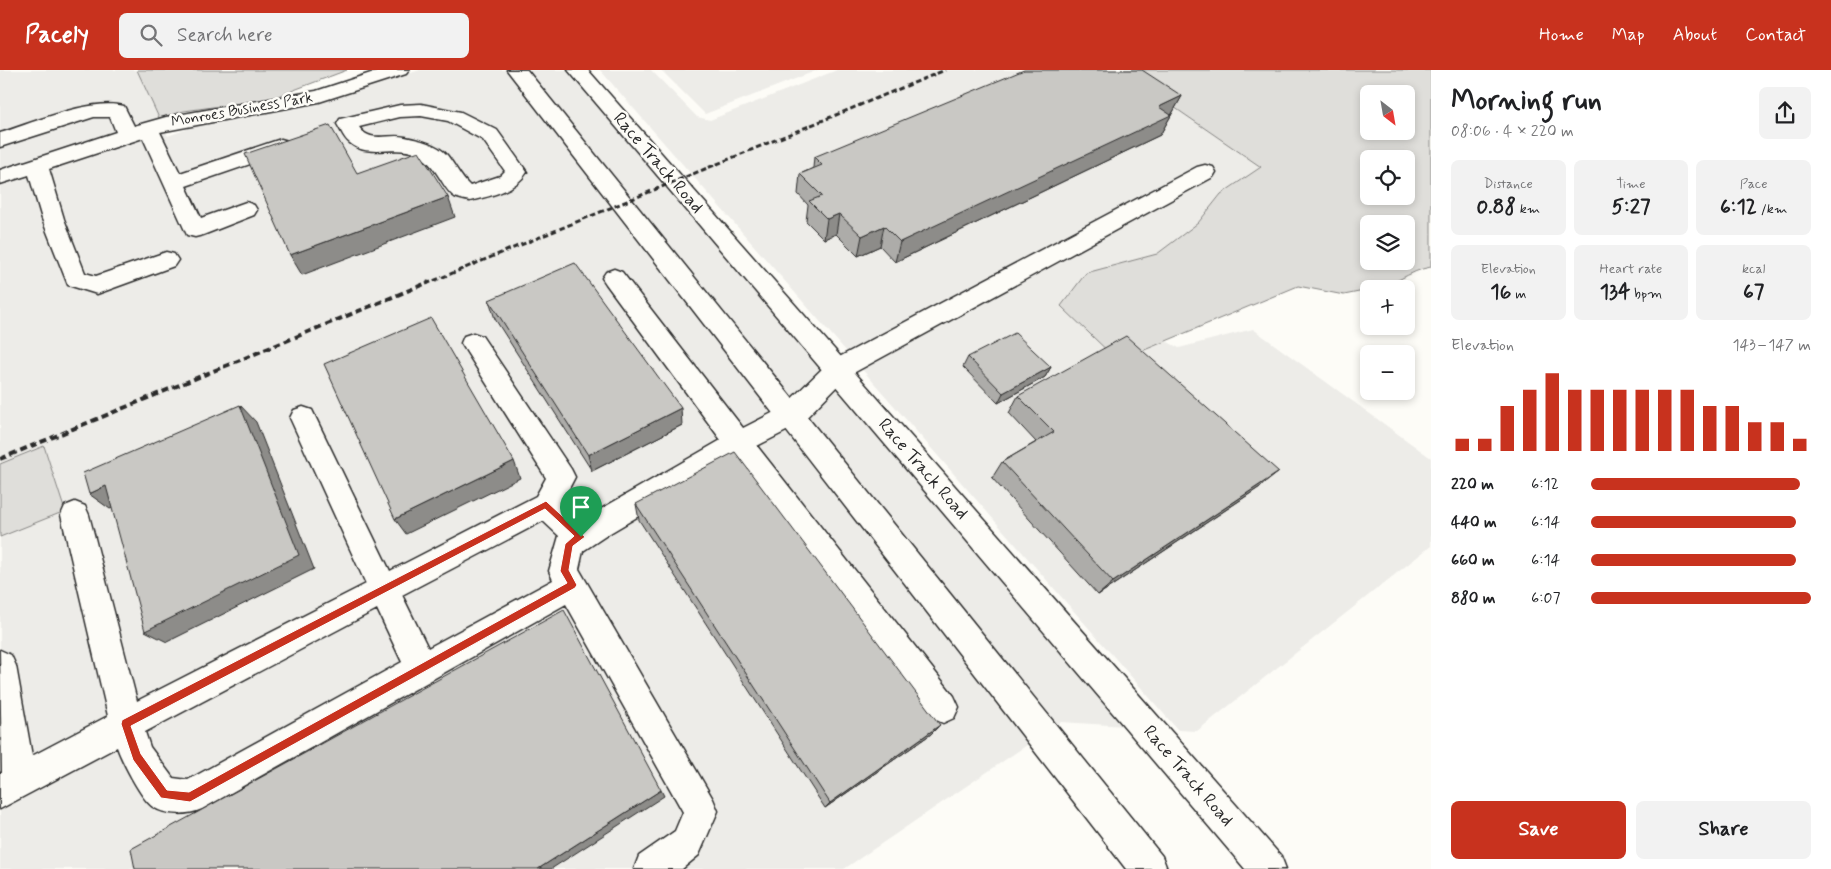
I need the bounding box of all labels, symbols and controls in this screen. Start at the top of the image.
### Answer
search box [119,13,469,58]
text: Pacely [25,20,89,51]
icon: search [137,21,165,49]
text: Search here [177,23,273,48]
text: Home [1539,23,1584,47]
text: Map [1612,23,1645,47]
text: About [1673,23,1717,47]
text: Contact [1745,23,1806,47]
text: Morning run [1451,83,1602,120]
north arrow [1360,85,1415,140]
map controls [1360,85,1415,400]
button: share [1759,87,1811,139]
street label: Monroes Business Park [170,88,314,132]
street label: Race Track Road [607,107,709,219]
text: 08:06 · 4 × 220 m [1451,121,1574,142]
button: locate [1360,150,1415,205]
text: Distance [1484,175,1533,193]
text: Time [1616,175,1646,193]
text: Pace [1740,175,1768,193]
text: 0.88 [1476,193,1516,221]
text: 5:27 [1611,193,1651,221]
text: 6:12 [1720,193,1757,221]
text: km [1516,200,1540,218]
text: /km [1757,200,1787,218]
button: layers [1360,215,1415,270]
text: Elevation [1481,260,1536,278]
text: Heart rate [1600,260,1662,278]
text: kcal [1742,260,1765,278]
text: 16 [1490,278,1511,306]
text: 134 [1600,278,1630,306]
text: 67 [1743,278,1764,306]
button: + [1360,280,1415,335]
text: m [1511,285,1526,303]
text: bpm [1630,285,1662,303]
text: Elevation [1451,335,1514,356]
text: 143–147 m [1732,335,1811,356]
button: − [1360,345,1415,400]
street label: Race Track Road [872,413,974,525]
text: 220 m [1451,474,1494,495]
text: 6:12 [1531,474,1559,495]
pin [560,486,602,537]
icon: arrive [567,493,595,521]
text: 440 m [1451,512,1497,533]
text: 6:14 [1531,512,1560,533]
text: 660 m [1451,550,1495,571]
text: 6:14 [1531,550,1560,571]
text: 880 m [1451,588,1495,609]
text: 6:07 [1531,588,1560,609]
street label: Race Track Road [1137,720,1239,832]
button: Save [1451,801,1626,859]
button: Share [1636,801,1811,859]

